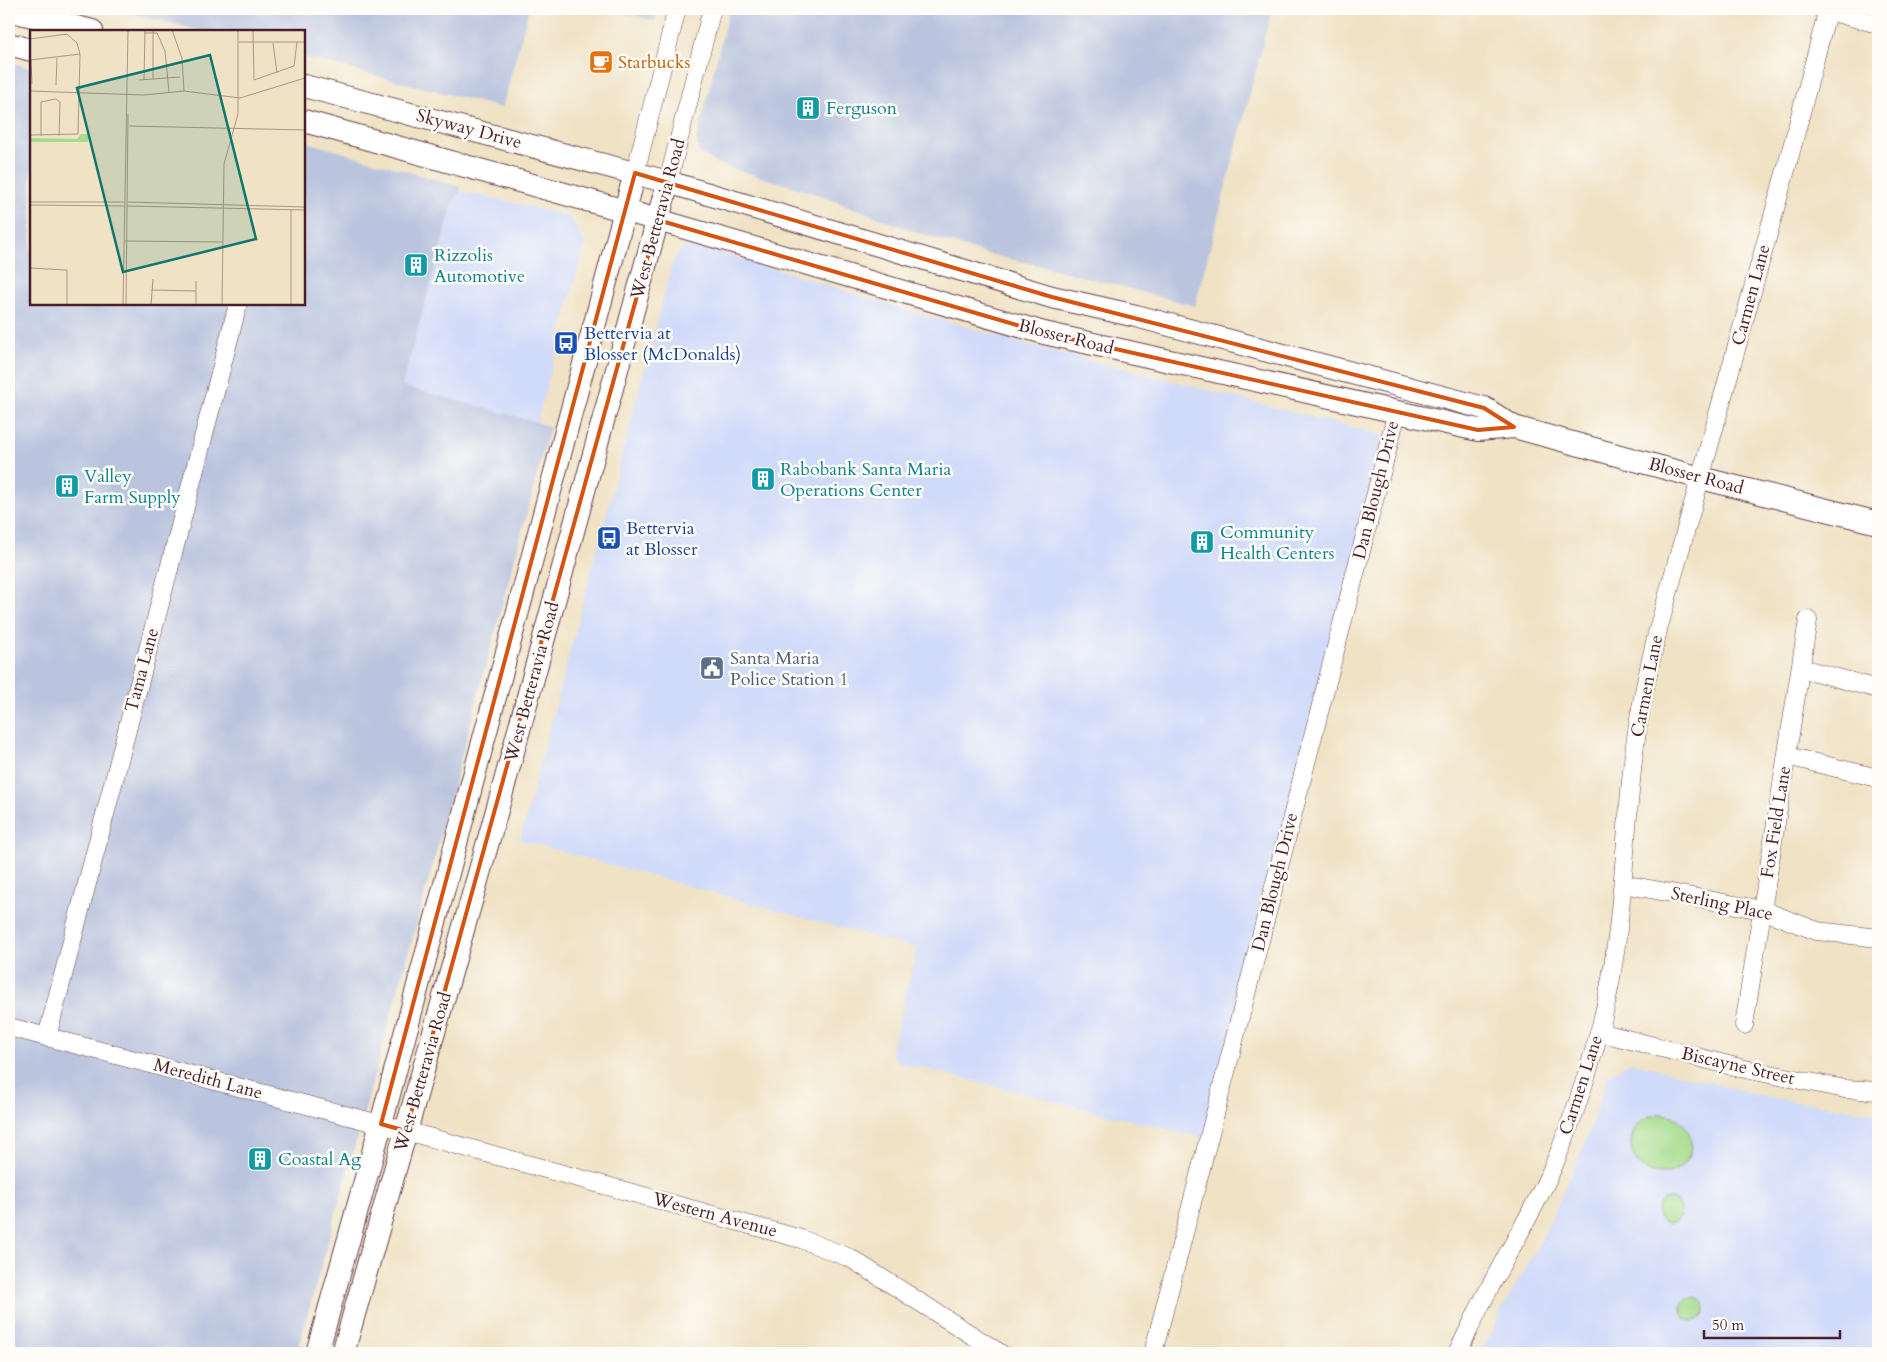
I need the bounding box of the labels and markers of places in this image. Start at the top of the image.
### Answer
cafe icon: Starbucks [588,49,614,75]
place label: Starbucks [618,50,690,75]
building icon: Ferguson [795,95,821,121]
place label: Ferguson [826,96,898,121]
place label: Rizzolis Automotive [434,243,525,289]
building icon: Rizzolis Automotive [403,252,429,278]
place label: Bettervia at Blosser (McDonalds) [584,321,741,367]
bus stop icon: Bettervia at Blosser (McDonalds) [553,330,579,356]
place label: Rabobank Santa Maria Operations Center [780,457,951,503]
place label: Valley Farm Supply [84,464,181,510]
building icon: Rabobank Santa Maria Operations Center [750,466,776,492]
building icon: Valley Farm Supply [54,473,80,499]
place label: Bettervia at Blosser [626,516,698,562]
place label: Community Health Centers [1220,520,1335,566]
bus stop icon: Bettervia at Blosser [596,525,622,551]
building icon: Community Health Centers [1189,529,1215,555]
place label: Santa Maria Police Station 1 [730,646,848,692]
public building icon: Santa Maria Police Station 1 [699,655,725,681]
building icon: Coastal Ag [247,1146,273,1172]
place label: Coastal Ag [278,1147,362,1172]

